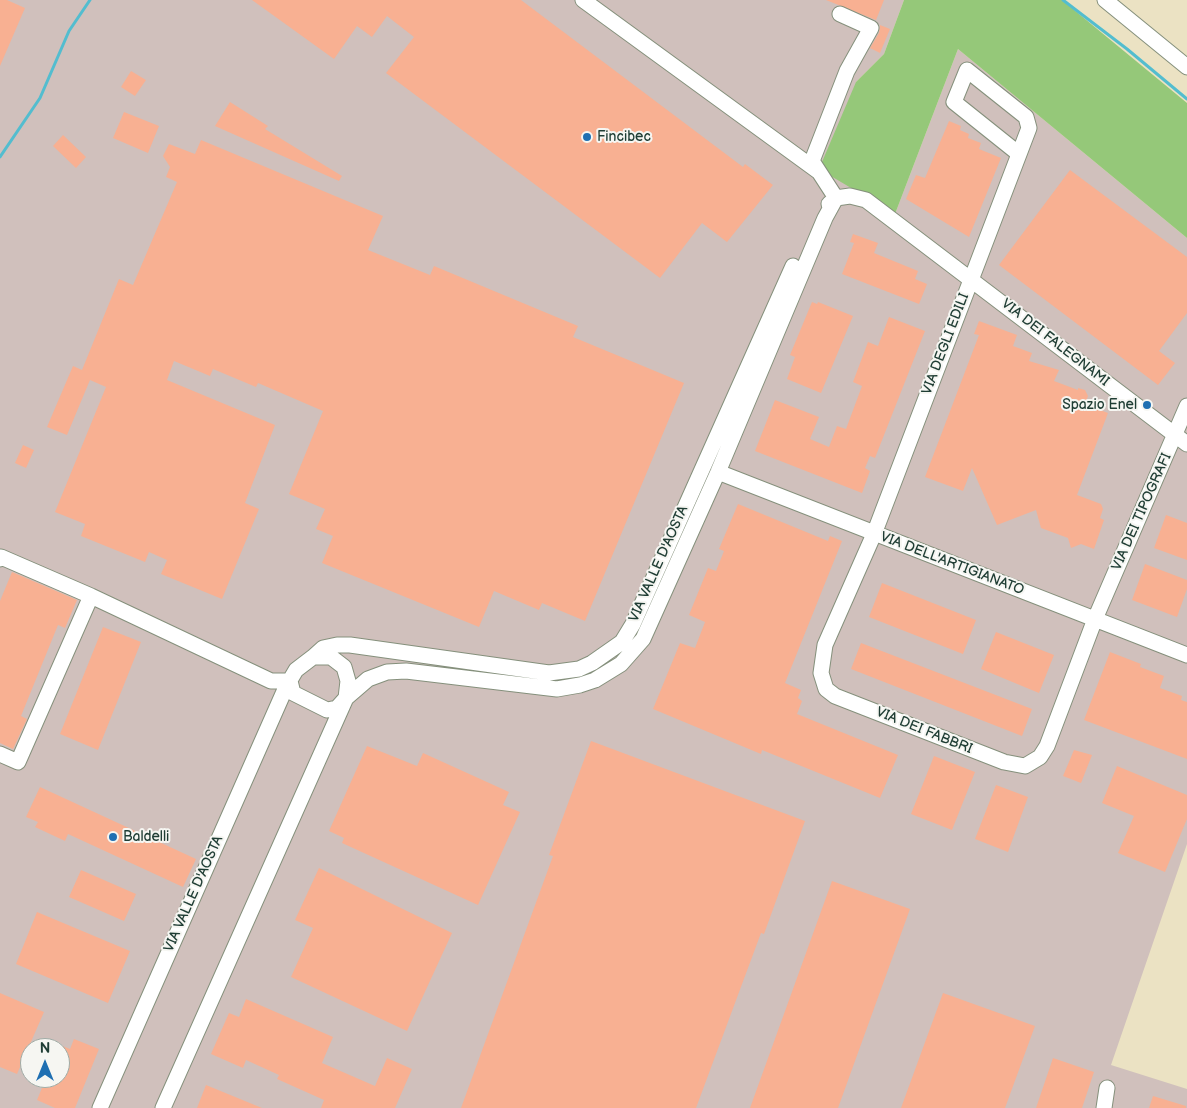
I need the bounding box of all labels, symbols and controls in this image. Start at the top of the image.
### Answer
place label: Fincibec [597,129,651,145]
marker: Fincibec [581,131,593,143]
street label: VIA DEGLI EDILI [919,291,973,397]
street label: VIA DEI FALEGNAMI [998,296,1112,390]
place label: Spazio Enel [1062,397,1137,413]
marker: Spazio Enel [1141,399,1153,411]
street label: VIA DEI TIPOGRAFI [1109,451,1175,573]
street label: VIA VALLE D'AOSTA [626,503,692,625]
street label: VIA DELL'ARTIGIANATO [878,529,1026,599]
street label: VIA DEI FABBRI [873,704,975,758]
place label: Baldelli [123,829,169,845]
marker: Baldelli [107,831,119,843]
street label: VIA VALLE D'AOSTA [161,833,227,955]
north arrow [20,1038,70,1088]
text: N [40,1040,50,1057]

